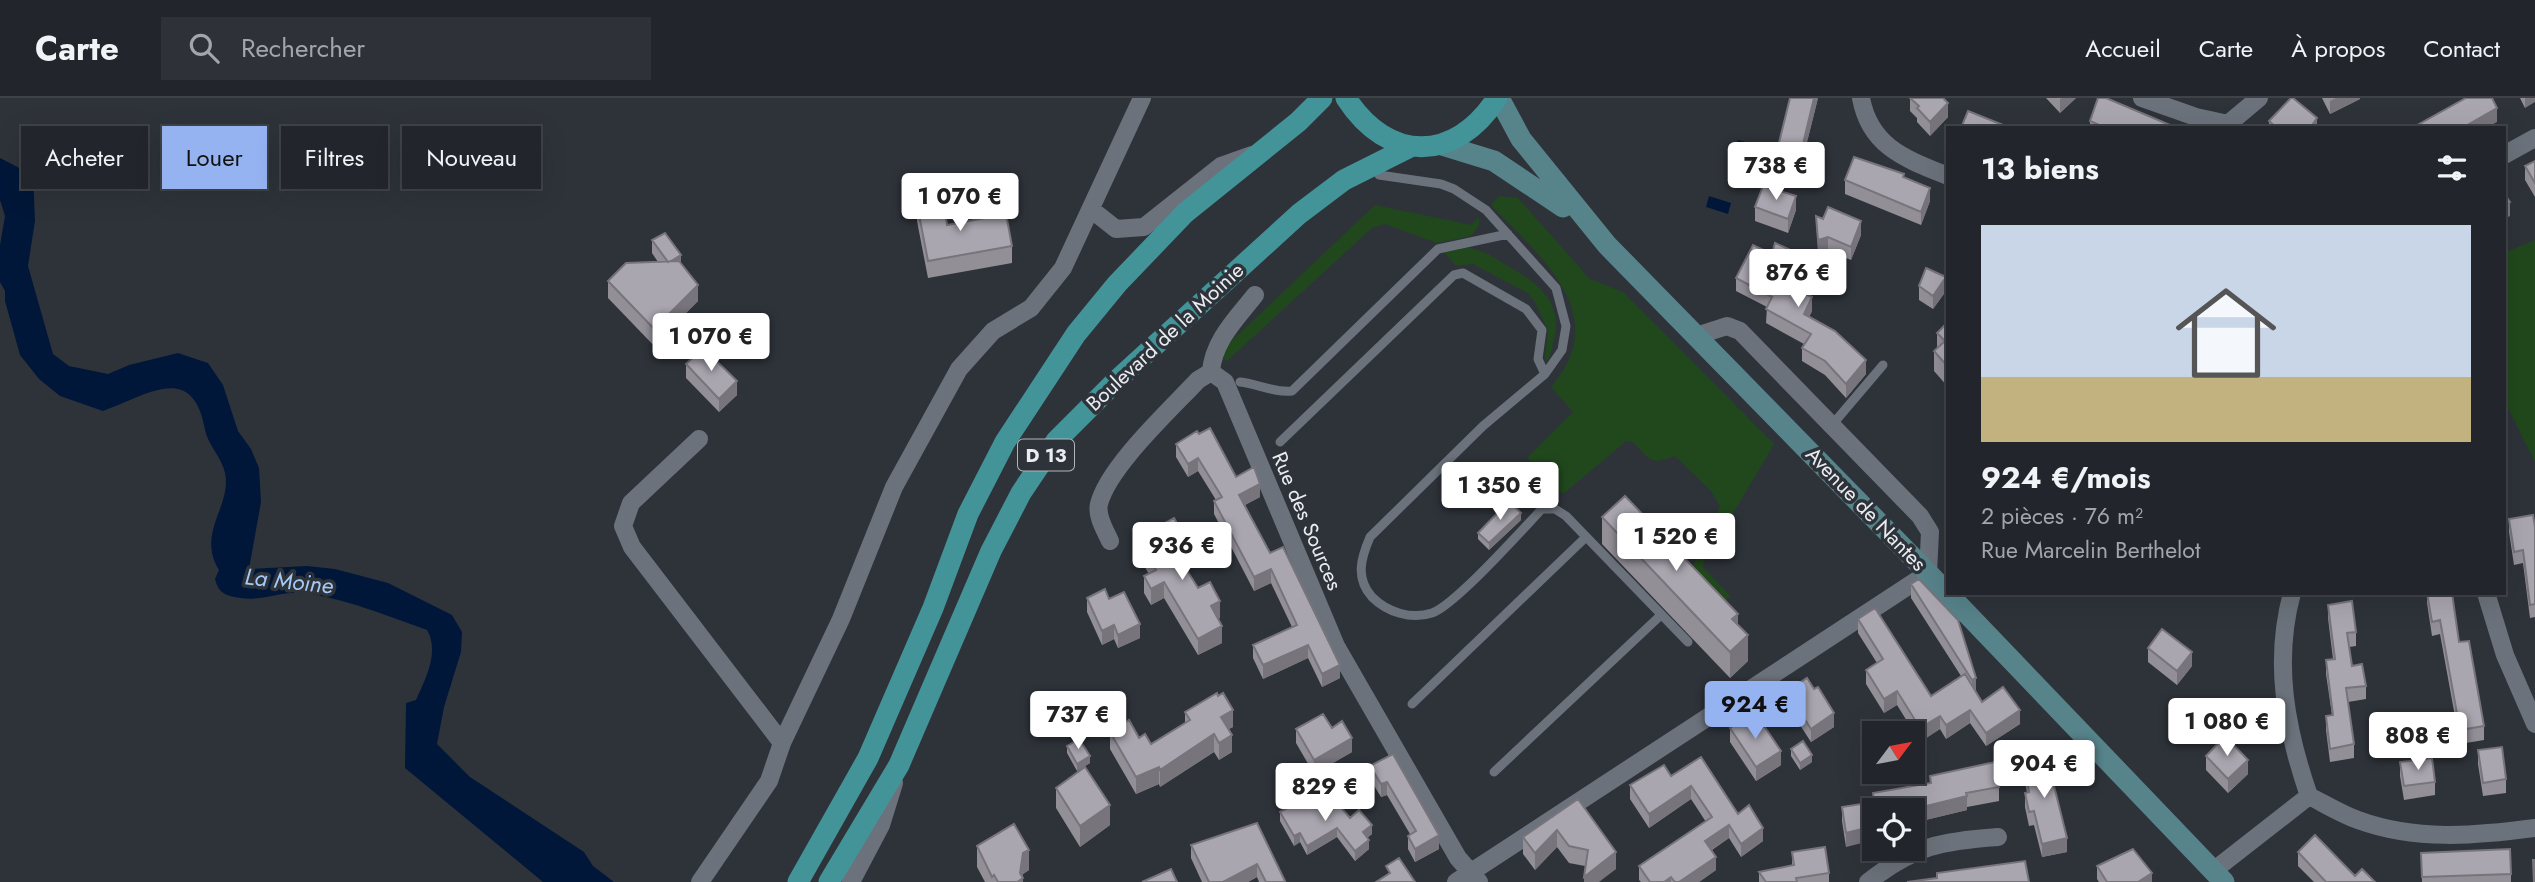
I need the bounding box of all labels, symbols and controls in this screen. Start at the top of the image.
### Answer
search box [161,17,651,80]
text: Carte [35,25,119,72]
icon: search [185,29,223,67]
text: Rechercher [241,29,365,67]
text: Accueil [2085,31,2161,66]
text: Carte [2199,31,2253,66]
text: À propos [2291,31,2385,66]
text: Contact [2423,31,2500,66]
chip: Acheter [21,126,148,189]
chip: Louer [162,126,267,189]
chip: Filtres [281,126,388,189]
chip: Nouveau [402,126,541,189]
pin: 738 € [1727,142,1825,202]
text: 13 biens [1981,147,2099,190]
text: 738 € [1744,148,1808,182]
icon: filters [2433,149,2471,187]
pin: 1 070 € [895,174,1025,233]
text: 1 070 € [918,179,1002,213]
pin: 876 € [1749,250,1847,309]
text: 876 € [1765,255,1831,289]
street label: Boulevard de la Moinie [1079,256,1251,418]
icon: home [2163,270,2289,396]
pin: 1 070 € [646,314,776,373]
text: 1 070 € [669,319,753,353]
road number: D 13 [1018,440,1074,470]
street label: Avenue de Nantes [1799,440,1933,578]
street label: Rue des Sources [1264,447,1350,595]
text: 924 €/mois [1981,456,2151,499]
pin: 1 350 € [1435,462,1565,522]
text: 1 350 € [1458,468,1542,502]
text: 2 pièces · 76 m² [1981,499,2143,533]
pin: 1 520 € [1611,514,1741,573]
text: 1 520 € [1633,519,1719,553]
pin: 936 € [1133,522,1231,582]
text: 936 € [1148,528,1216,562]
text: Rue Marcelin Berthelot [1981,533,2200,567]
water label: La Moine [243,559,336,603]
pin: 924 € [1706,682,1804,741]
text: 924 € [1721,687,1789,721]
pin: 737 € [1029,692,1127,751]
text: 737 € [1046,697,1110,731]
pin: 1 080 € [2162,698,2292,758]
text: 1 080 € [2184,704,2270,738]
pin: 808 € [2369,712,2467,772]
text: 808 € [2385,718,2451,752]
north arrow [1862,721,1925,784]
map controls [1862,721,1925,861]
pin: 904 € [1995,740,2093,800]
text: 904 € [2010,746,2078,780]
pin: 829 € [1276,764,1374,823]
text: 829 € [1292,769,1358,803]
button: locate [1862,798,1925,861]

